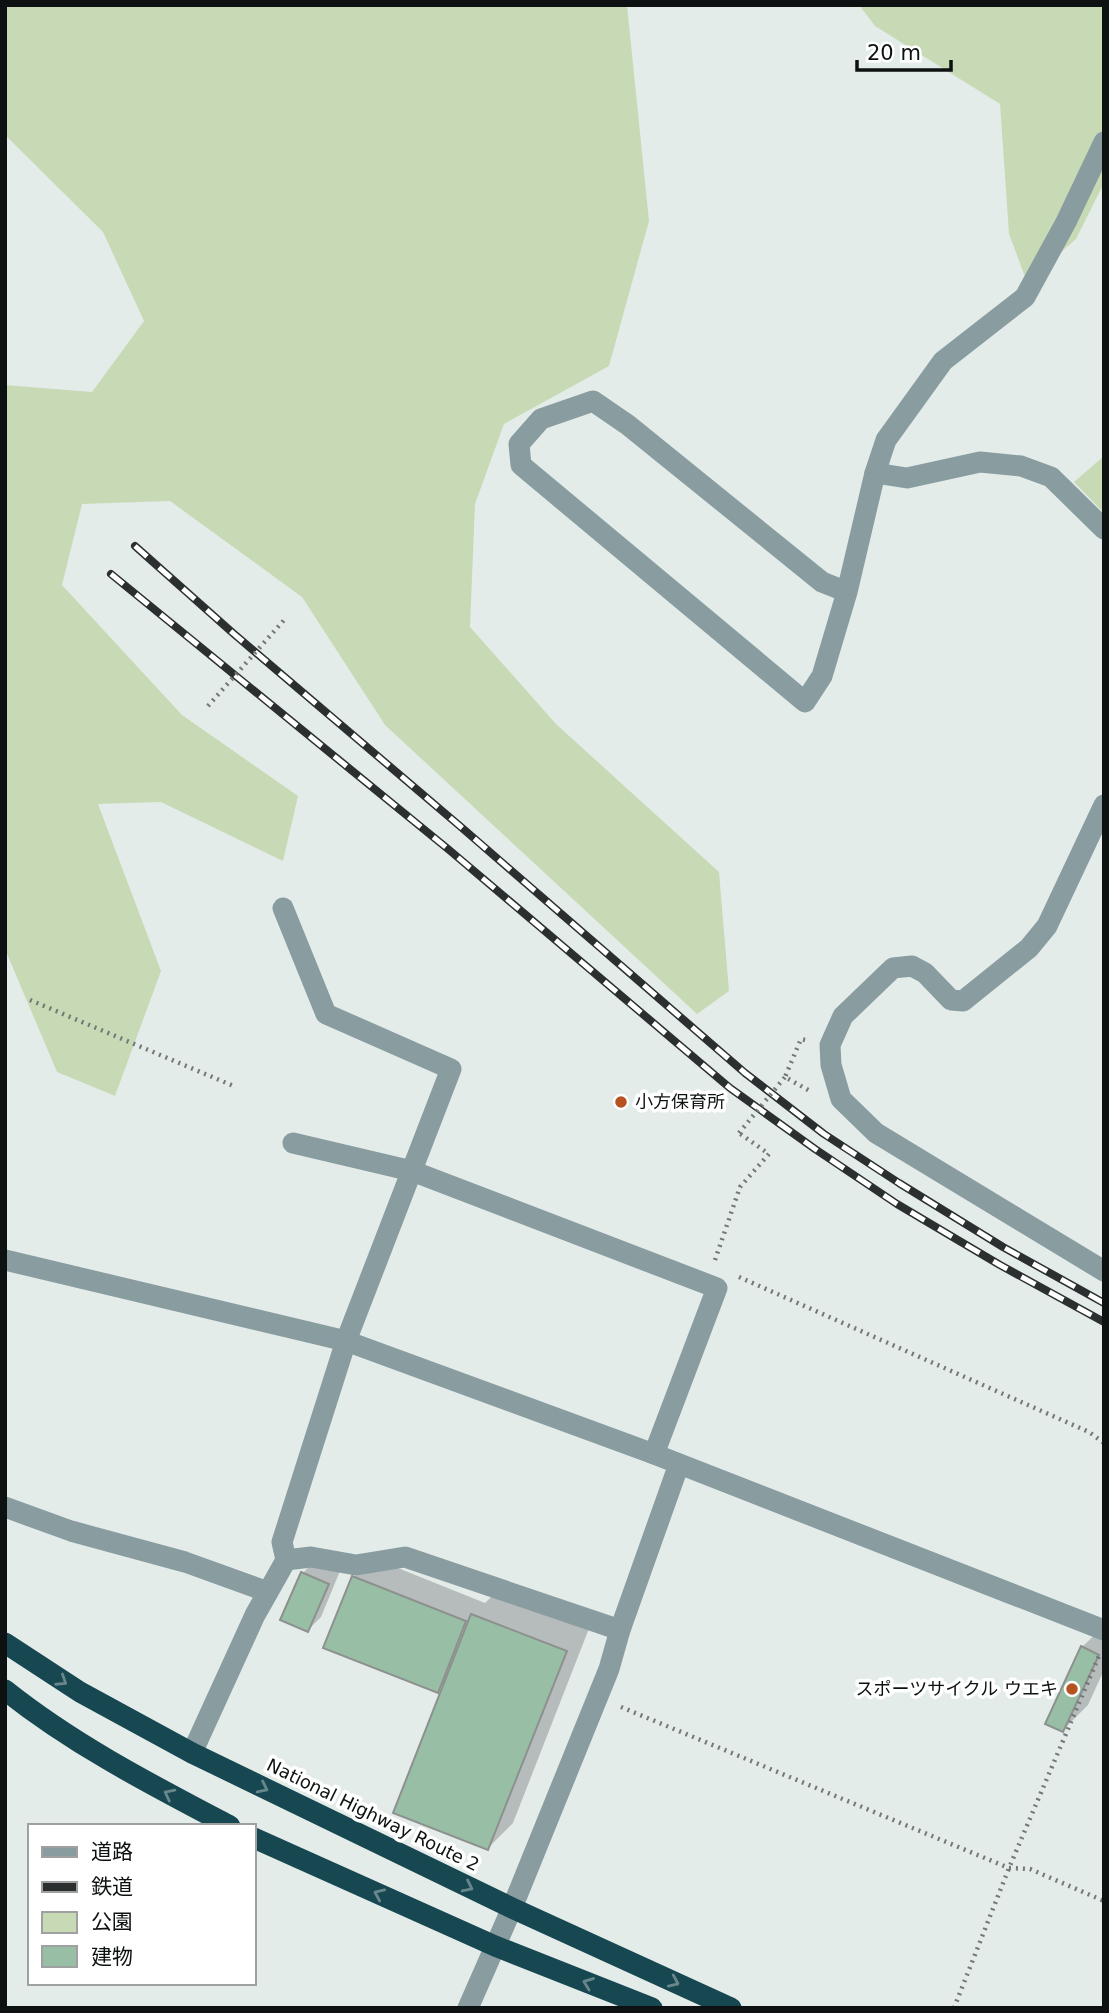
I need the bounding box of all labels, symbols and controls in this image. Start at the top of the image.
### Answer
scale bar [857,28,951,72]
text: 20 m [867,41,921,65]
place label: 小方保育所 [635,1091,725,1112]
marker: 小方保育所 [613,1094,629,1110]
one-way arrow [54,1673,67,1685]
place label: スポーツサイクル ウエキ [856,1678,1058,1699]
marker: スポーツサイクル ウエキ [1064,1681,1080,1697]
street label: National Highway Route 2 [264,1754,483,1875]
one-way arrow [256,1779,268,1793]
one-way arrow [164,1789,176,1803]
legend [28,1824,256,1985]
text: 道路 [91,1840,133,1864]
text: 鉄道 [91,1875,133,1899]
one-way arrow [461,1879,473,1893]
one-way arrow [373,1888,386,1902]
text: 公園 [91,1910,133,1934]
text: 建物 [91,1945,133,1969]
one-way arrow [667,1974,679,1988]
one-way arrow [583,1977,595,1991]

